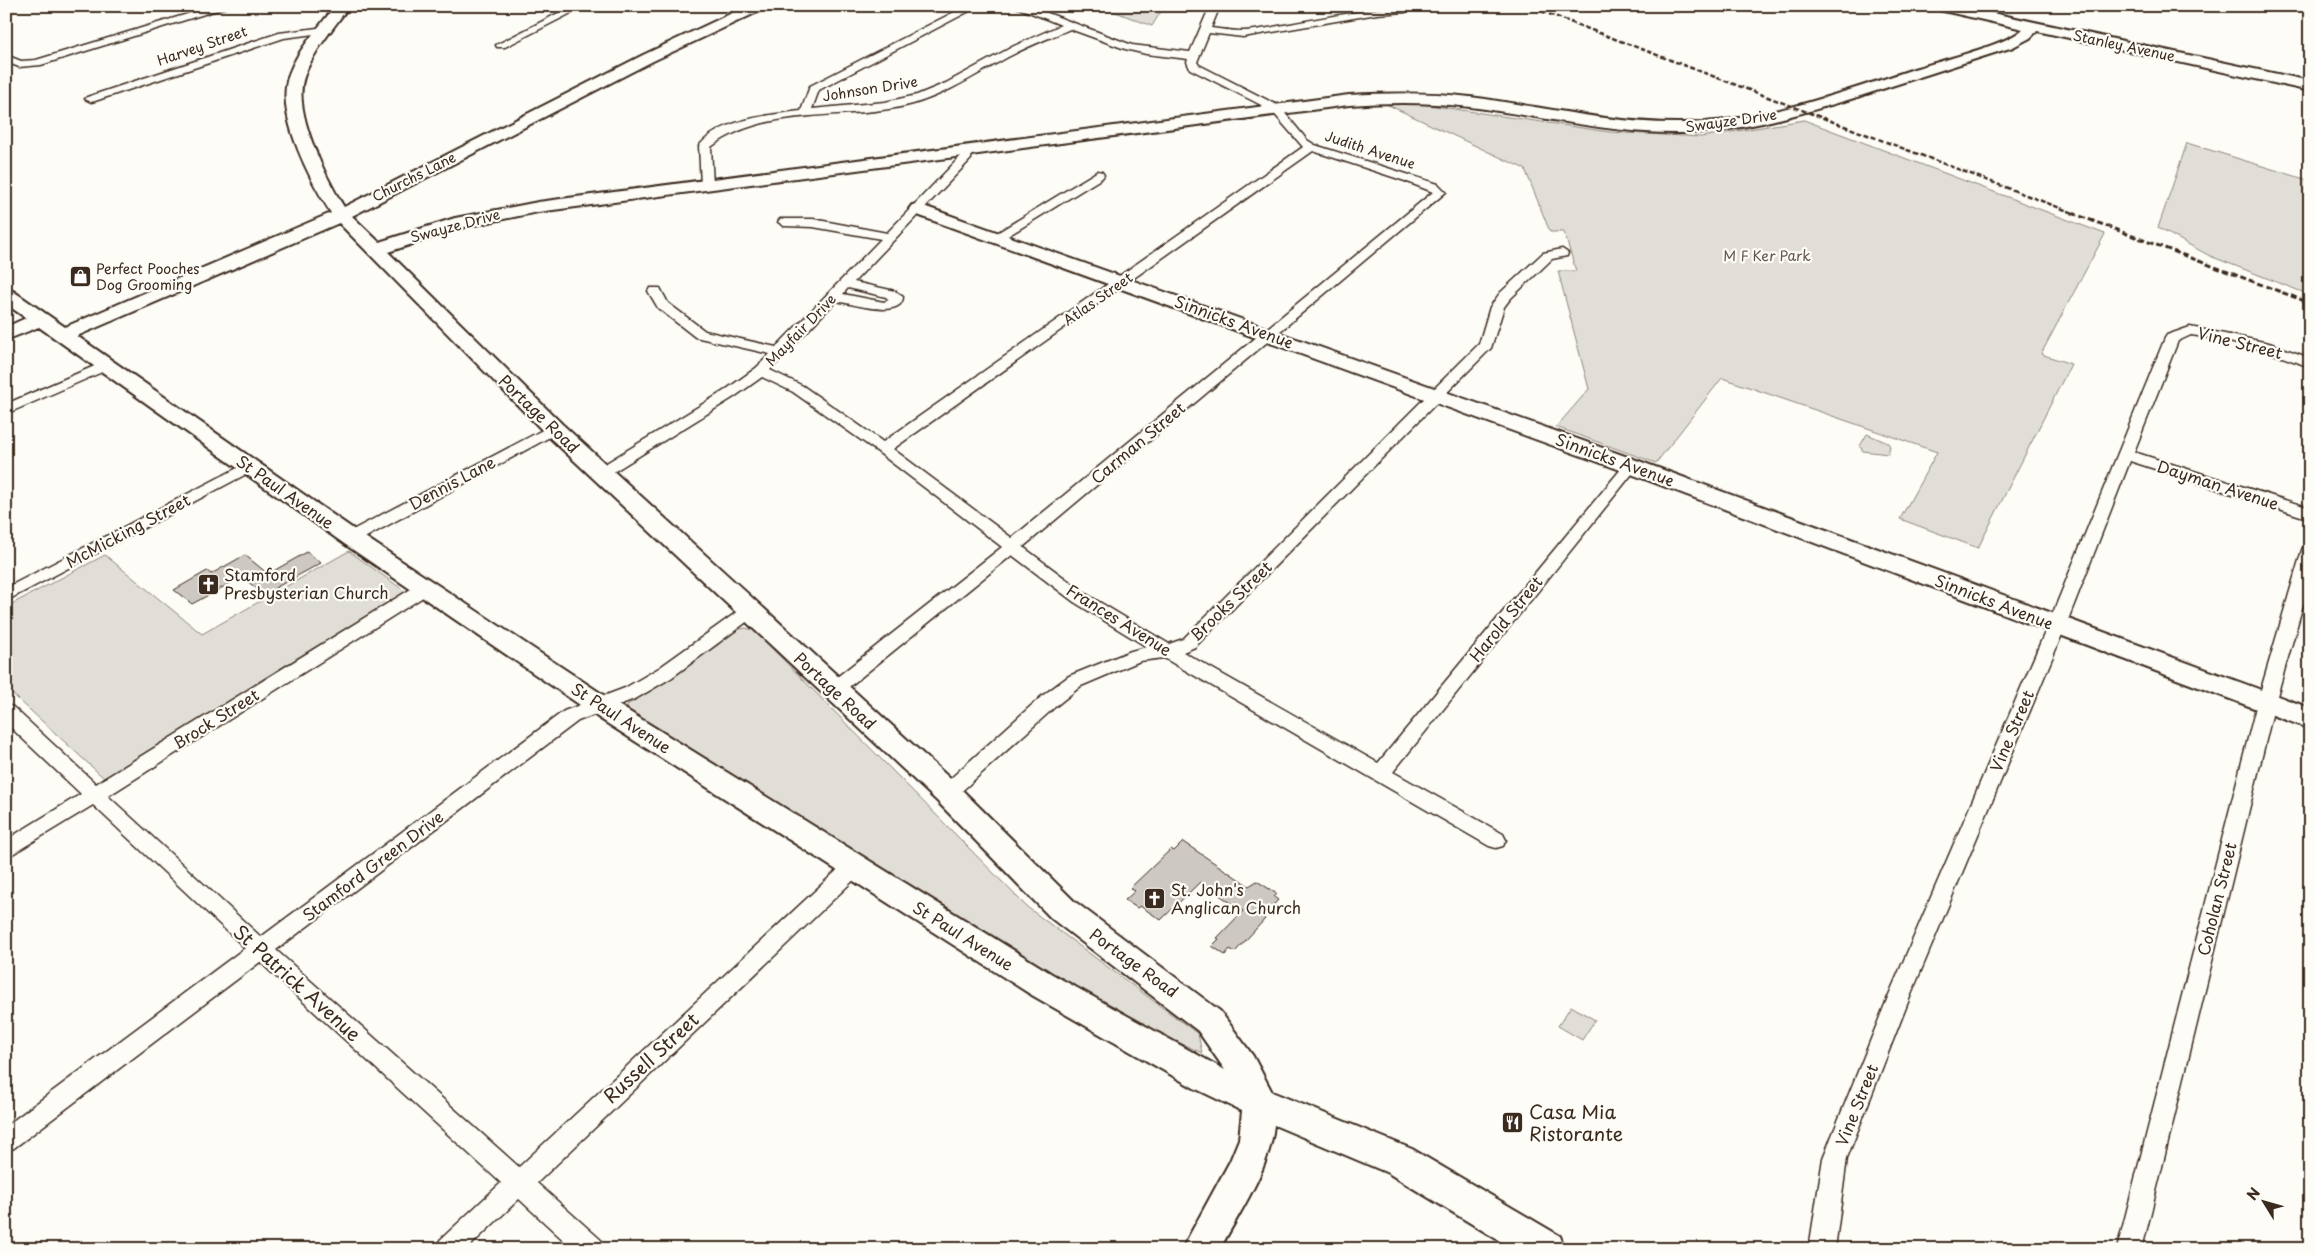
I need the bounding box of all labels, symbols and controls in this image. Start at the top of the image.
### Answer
street label: Harvey Street [154,20,250,71]
street label: Stanley Avenue [2071,24,2177,67]
street label: Johnson Drive [821,71,919,106]
street label: Swayze Drive [1684,104,1778,137]
street label: Judith Avenue [1322,125,1418,174]
street label: Churchs Lane [368,146,459,207]
street label: Swayze Drive [408,203,502,248]
park label: M F Ker Park [1723,245,1811,266]
place label: Perfect Pooches Dog Grooming [96,258,200,295]
shop icon: Perfect Pooches Dog Grooming [68,265,92,289]
street label: Atlas Street [1059,267,1137,330]
street label: Mayfair Drive [761,288,841,371]
street label: Sinnicks Avenue [1172,288,1297,354]
street label: Vine Street [2195,320,2286,364]
street label: Portage Road [494,368,585,458]
street label: Carman Street [1085,396,1190,489]
street label: Sinnicks Avenue [1553,426,1678,492]
street label: St Paul Avenue [232,449,340,534]
street label: Dennis Lane [404,449,499,515]
street label: Dayman Avenue [2155,453,2282,515]
street label: McMicking Street [61,487,194,573]
street label: Brooks Street [1184,555,1277,646]
place label: Stamford Presbysterian Church [224,562,389,604]
street label: Sinnicks Avenue [1932,568,2057,635]
street label: Harold Street [1463,570,1548,667]
church icon: Stamford Presbysterian Church [196,572,220,596]
street label: Frances Avenue [1062,577,1177,661]
street label: Portage Road [789,646,882,735]
street label: St Paul Avenue [567,676,676,759]
street label: Brock Street [168,682,264,754]
street label: Vine Street [1983,686,2039,775]
street label: Stamford Green Drive [297,804,448,926]
street label: Coholan Street [2190,839,2242,958]
place label: St. John's Anglican Church [1171,877,1301,919]
church icon: St. John's Anglican Church [1143,887,1167,911]
street label: St Paul Avenue [909,895,1019,976]
street label: St Patrick Avenue [228,917,368,1047]
street label: Portage Road [1085,922,1184,1003]
street label: Russell Street [596,1005,705,1109]
street label: Vine Street [1829,1060,1884,1149]
place label: Casa Mia Ristorante [1529,1097,1623,1147]
restaurant icon: Casa Mia Ristorante [1501,1111,1525,1135]
north arrow [2238,1178,2288,1228]
text: N [2241,1183,2265,1205]

